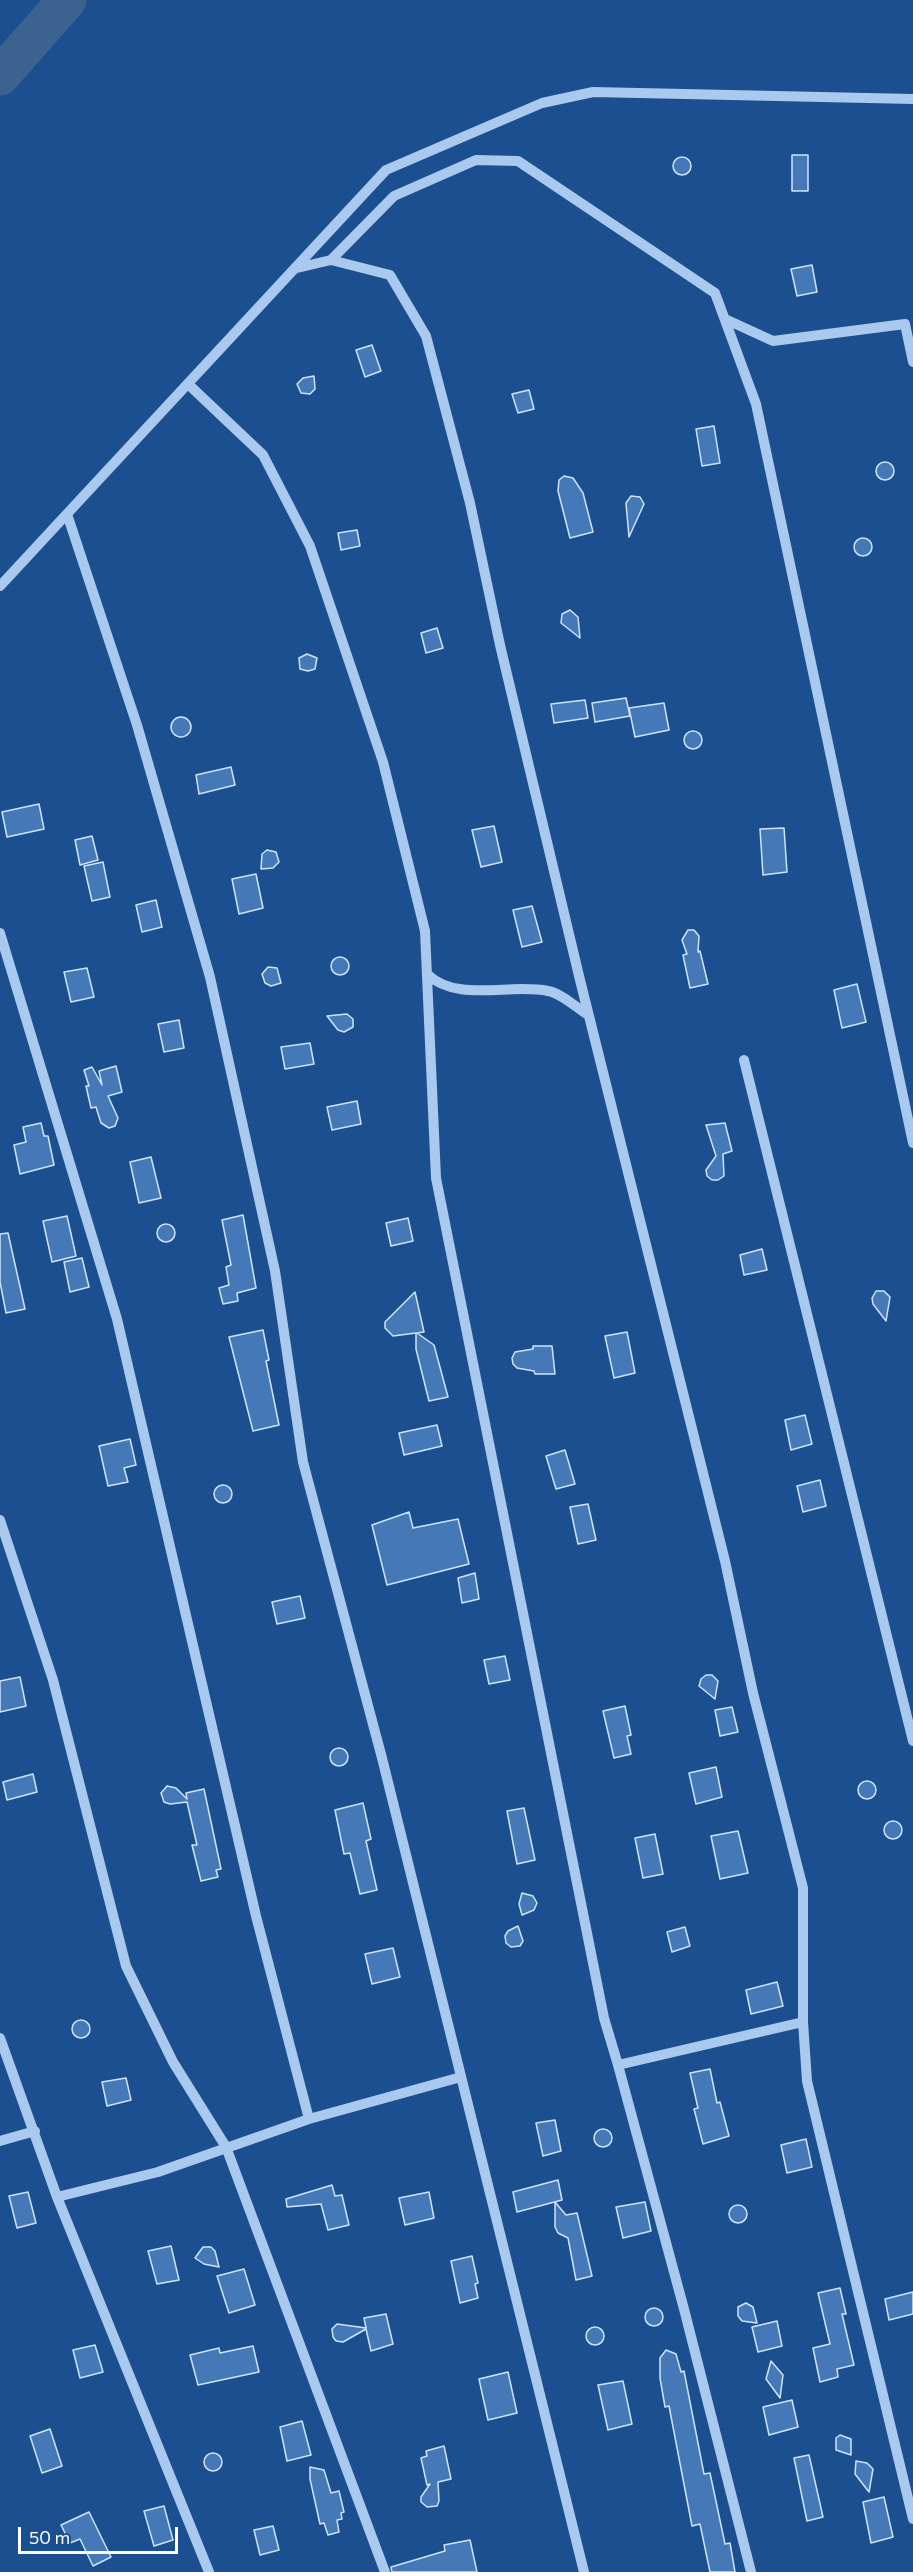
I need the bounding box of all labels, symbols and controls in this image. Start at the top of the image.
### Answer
scale bar [21,2515,182,2553]
text: 50 m [29,2526,70,2548]

